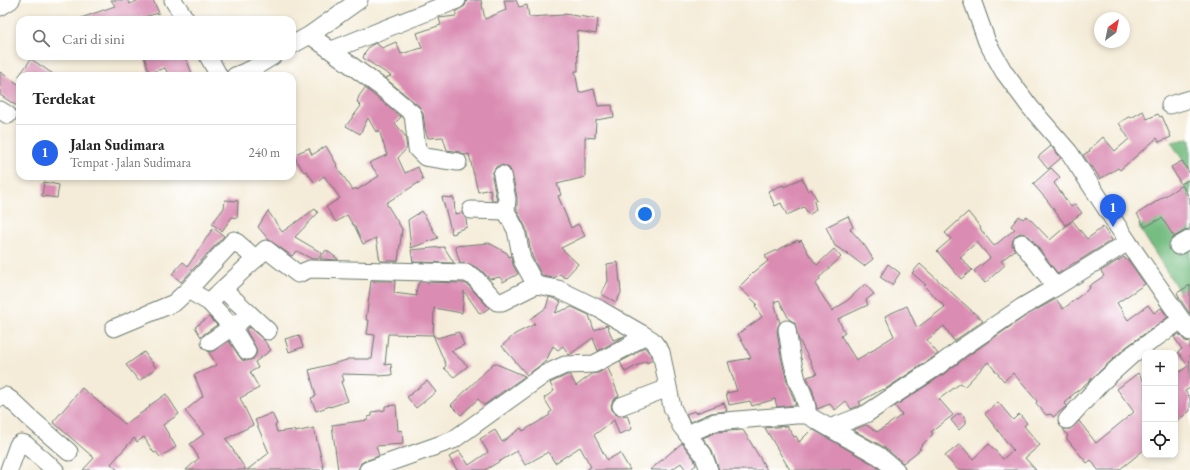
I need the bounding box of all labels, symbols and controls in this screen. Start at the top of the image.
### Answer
north arrow [1094,12,1130,48]
search box [16,16,296,60]
icon: search [30,27,52,49]
text: Cari di sini [62,29,125,48]
text: Terdekat [32,87,95,109]
text: Jalan Sudimara [70,135,165,154]
text: 1 [42,144,48,161]
text: 240 m [249,144,280,161]
text: Tempat · Jalan Sudimara [70,154,191,171]
pin: 1 [1100,194,1126,227]
your location [635,204,655,224]
map controls [1142,350,1178,458]
button: + [1142,350,1178,386]
button: − [1142,386,1178,422]
button: locate [1142,422,1178,458]

